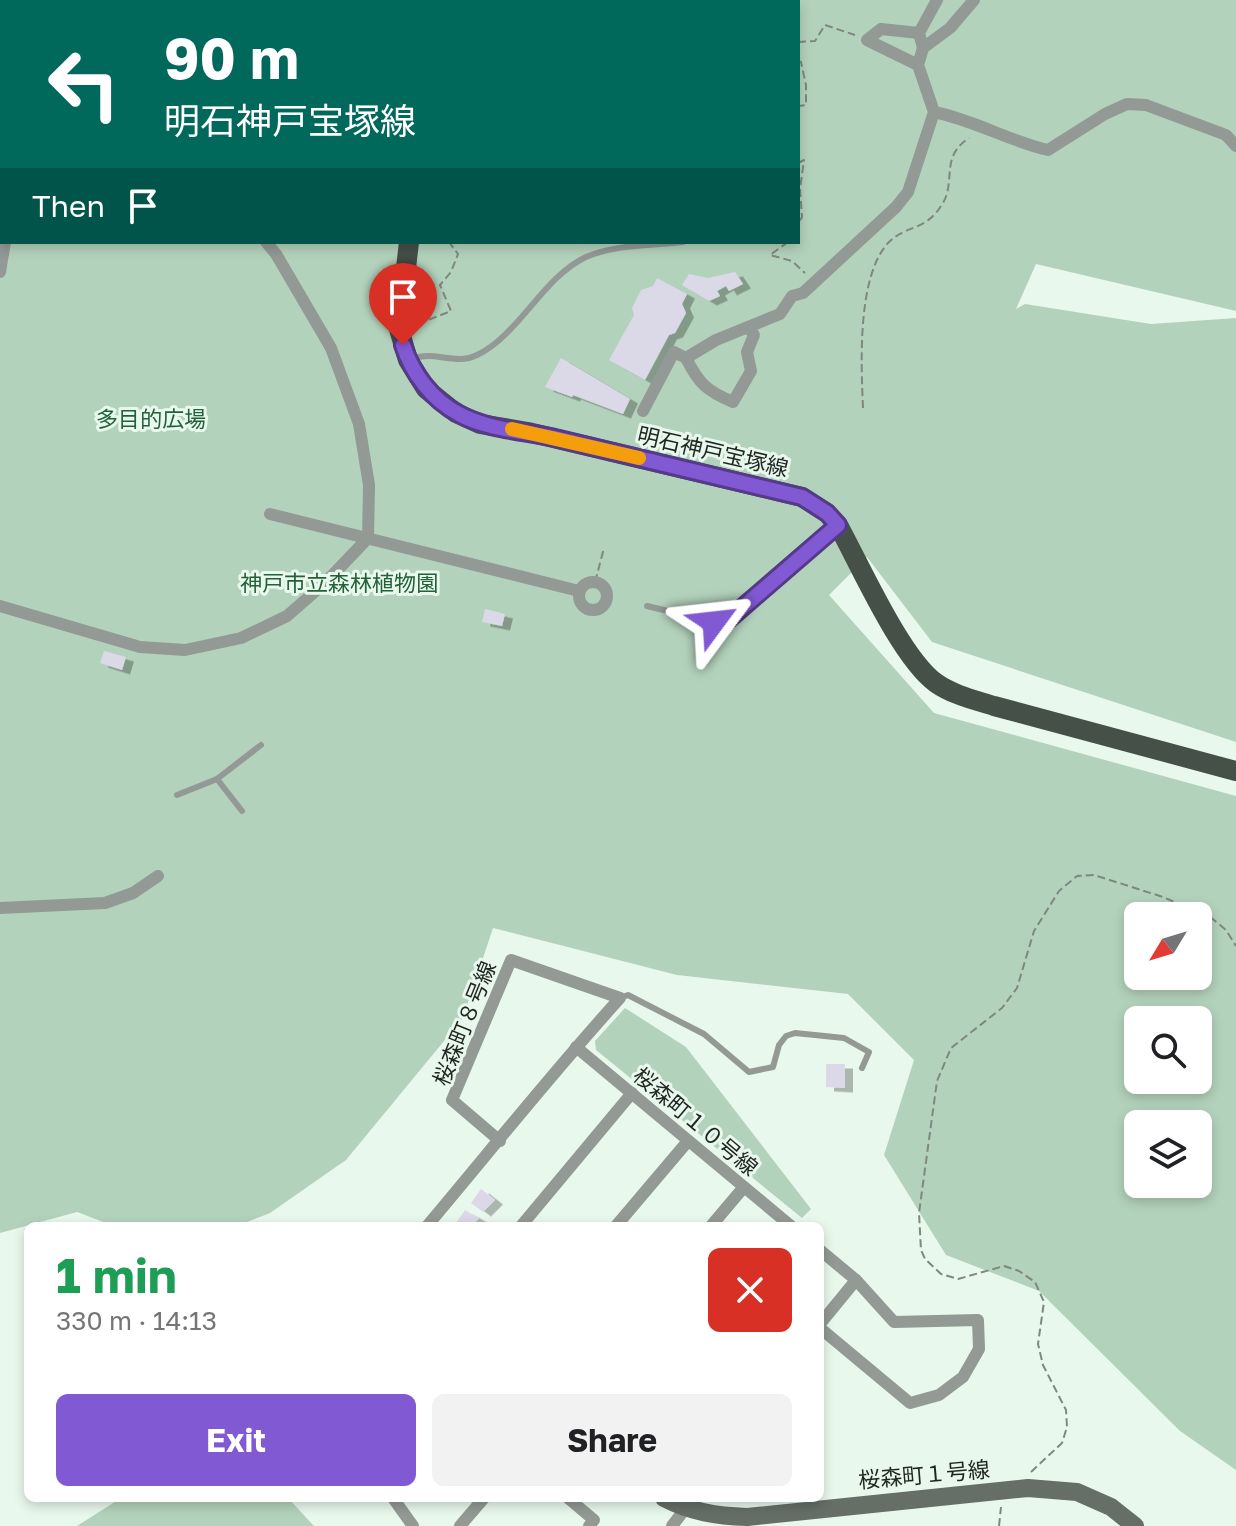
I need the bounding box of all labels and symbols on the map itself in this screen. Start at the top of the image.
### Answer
pin [369,263,437,345]
park label: 多目的広場 [96,405,206,432]
street label: 明石神戸宝塚線 [635,421,791,481]
park label: 神戸市立森林植物園 [240,569,438,596]
position arrow [672,580,756,664]
north arrow [1124,902,1212,990]
street label: 桜森町８号線 [427,957,501,1089]
street label: 桜森町１０号線 [628,1061,764,1181]
street label: 桜森町１号線 [857,1455,991,1493]

